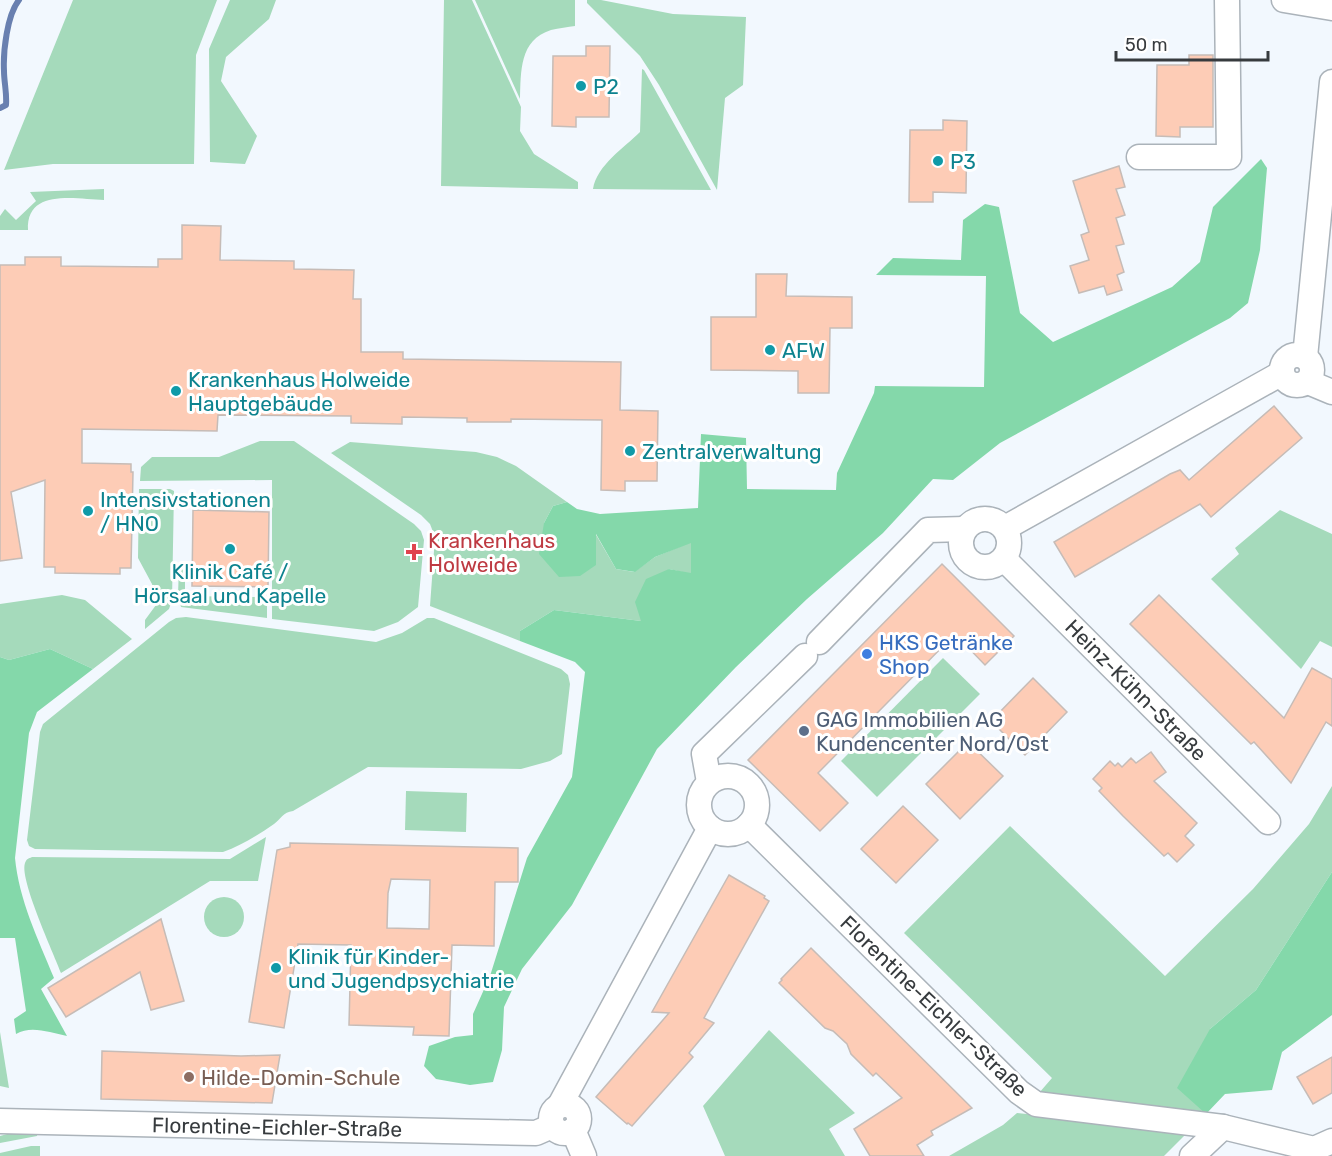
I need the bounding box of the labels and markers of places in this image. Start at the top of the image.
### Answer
place label: P2 [593,74,619,99]
marker: P2 [574,79,588,93]
place label: P3 [950,149,976,174]
marker: P3 [931,154,945,168]
place label: AFW [782,338,825,363]
marker: AFW [763,343,777,357]
place label: Krankenhaus Holweide Hauptgebäude [188,367,410,416]
marker: Krankenhaus Holweide Hauptgebäude [169,384,183,398]
place label: Zentralverwaltung [642,439,822,464]
marker: Zentralverwaltung [623,444,637,458]
place label: Intensivstationen / HNO [100,487,271,536]
marker: Intensivstationen / HNO [81,504,95,518]
place label: Krankenhaus Holweide [428,528,555,577]
marker: Klinik Café / Hörsaal und Kapelle [223,542,237,556]
marker: Krankenhaus Holweide [405,543,423,561]
place label: Klinik Café / Hörsaal und Kapelle [134,559,326,608]
place label: HKS Getränke Shop [879,630,1013,679]
marker: HKS Getränke Shop [860,647,874,661]
place label: GAG Immobilien AG Kundencenter Nord/Ost [816,707,1049,756]
marker: GAG Immobilien AG Kundencenter Nord/Ost [797,724,811,738]
place label: Klinik für Kinder- und Jugendpsychiatrie [288,944,514,993]
marker: Klinik für Kinder- und Jugendpsychiatrie [269,961,283,975]
place label: Hilde-Domin-Schule [201,1065,400,1090]
marker: Hilde-Domin-Schule [182,1070,196,1084]

